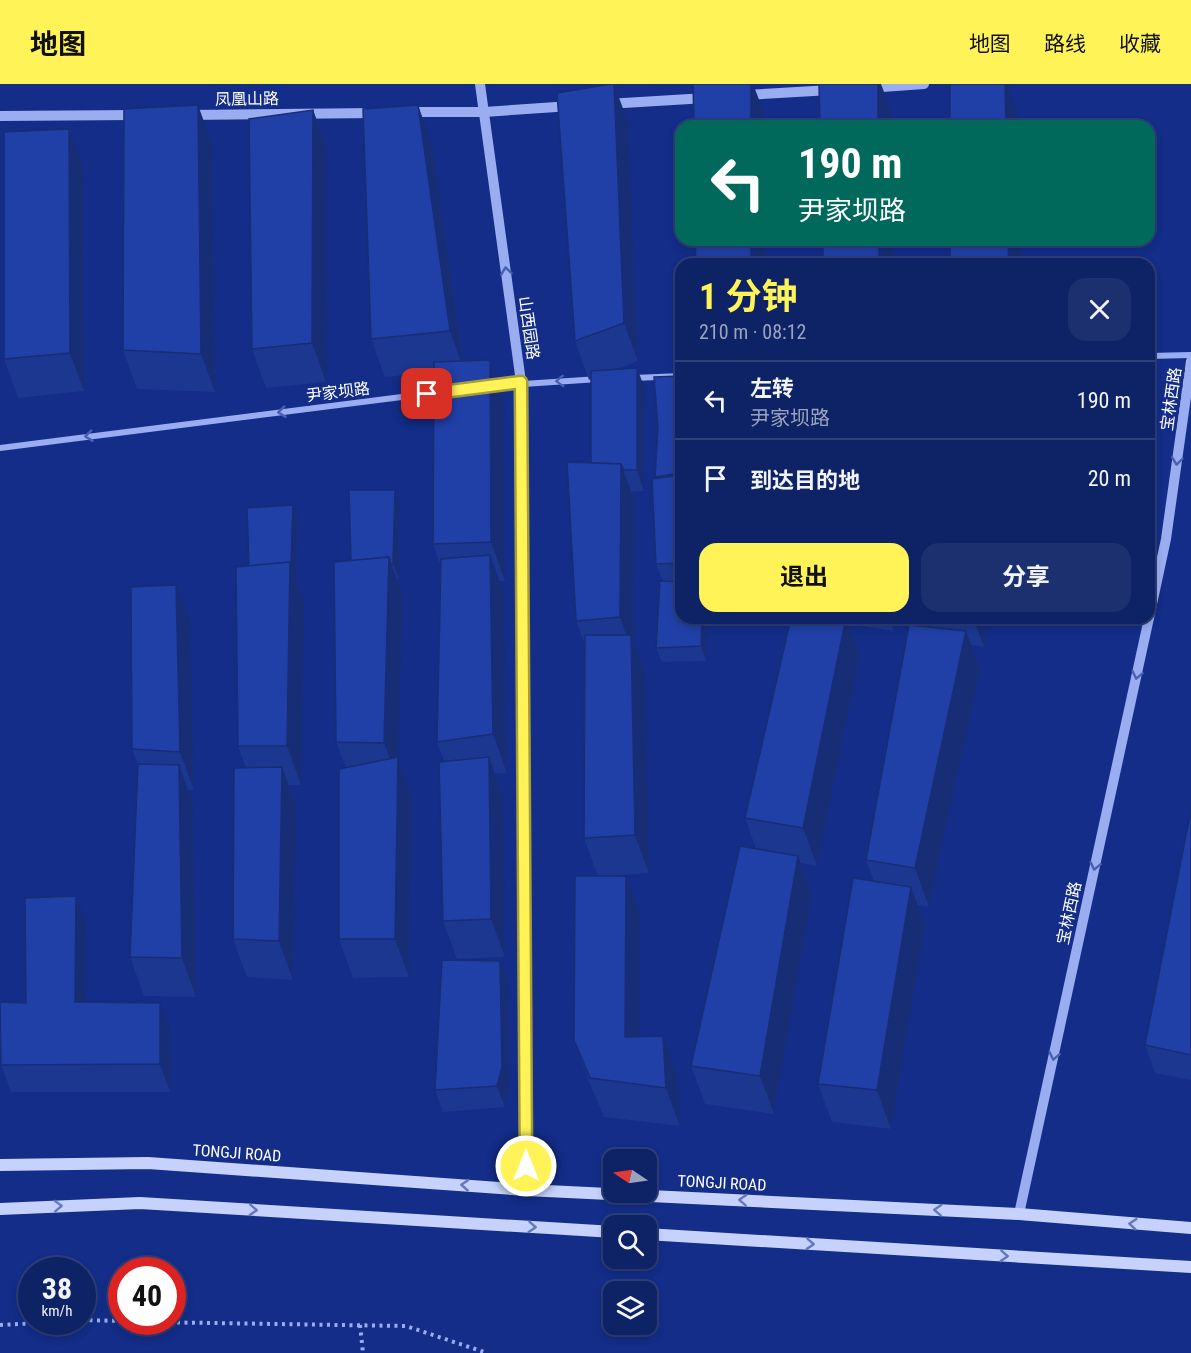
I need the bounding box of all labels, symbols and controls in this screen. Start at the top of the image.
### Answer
text: 地图 [30,28,86,61]
text: 地图 [969,32,1011,56]
text: 路线 [1044,32,1086,56]
text: 收藏 [1119,32,1161,56]
street label: 凤凰山路 [215,89,279,109]
text: 190 m [798,139,903,188]
icon: left [699,144,777,222]
text: 尹家坝路 [798,195,906,227]
one-way arrow [500,267,513,276]
text: 1 分钟 [699,276,798,318]
button: close [1068,278,1131,341]
street label: 山西园路 [515,295,543,361]
text: 210 m · 08:12 [699,320,806,344]
street label: 宝林西路 [1157,366,1185,432]
pin [401,368,452,419]
one-way arrow [555,375,564,387]
text: 左转 [750,376,794,401]
icon: arrive [410,377,443,410]
street label: 尹家坝路 [305,379,371,405]
icon: left [699,384,732,417]
text: 190 m [1077,388,1131,413]
one-way arrow [278,406,287,418]
text: 尹家坝路 [750,406,830,430]
one-way arrow [84,430,94,442]
one-way arrow [1172,456,1184,465]
icon: arrive [699,462,732,495]
text: 20 m [1088,466,1131,491]
text: 到达目的地 [750,468,860,493]
button: 退出 [699,543,909,612]
button: 分享 [921,543,1131,612]
one-way arrow [1131,670,1144,680]
one-way arrow [1089,860,1102,870]
street label: 宝林西路 [1053,880,1085,946]
one-way arrow [1048,1051,1061,1061]
position arrow [494,1134,558,1198]
street label: TONGJI ROAD [192,1140,282,1166]
north arrow [603,1149,657,1203]
map controls [603,1149,657,1335]
street label: TONGJI ROAD [677,1171,767,1195]
one-way arrow [460,1179,469,1192]
one-way arrow [739,1194,748,1207]
one-way arrow [54,1200,63,1213]
one-way arrow [249,1203,258,1216]
one-way arrow [934,1204,943,1217]
button: search [603,1215,657,1269]
one-way arrow [1128,1218,1137,1231]
one-way arrow [527,1220,536,1233]
one-way arrow [805,1237,814,1250]
one-way arrow [1000,1249,1009,1262]
speed limit sign: 40 [108,1257,186,1335]
text: 38 [42,1271,72,1306]
button: layers [603,1281,657,1335]
text: km/h [42,1302,72,1320]

